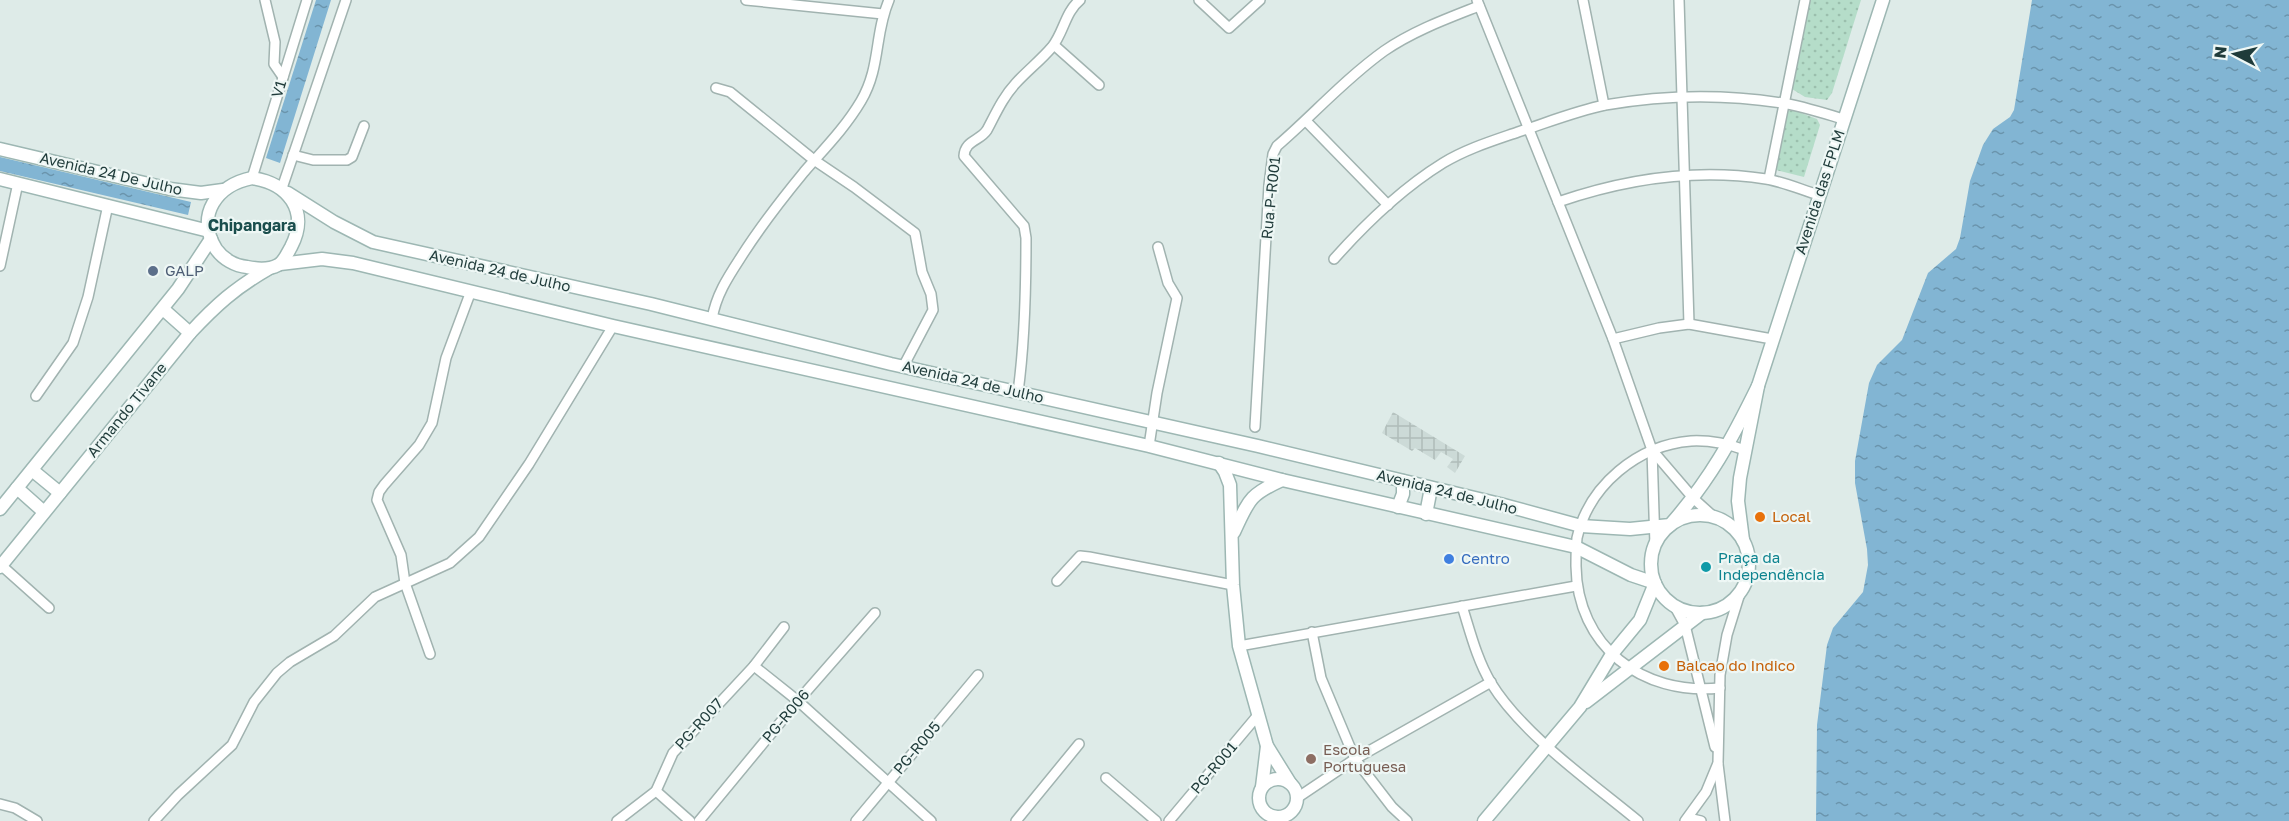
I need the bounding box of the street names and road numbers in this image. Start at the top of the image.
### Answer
street label: V1 [267,78,289,100]
street label: Avenida das FPLM [1790,127,1848,256]
street label: Avenida 24 De Julho [38,148,184,198]
street label: Rua P-R001 [1257,156,1283,240]
street label: Avenida 24 de Julho [428,245,573,295]
street label: Avenida 24 de Julho [901,356,1046,406]
street label: Armando Tivane [83,358,170,460]
street label: Avenida 24 de Julho [1375,465,1519,517]
street label: PG-R006 [758,685,813,746]
street label: PG-R007 [671,694,726,753]
street label: PG-R005 [889,717,944,778]
street label: PG-R001 [1186,738,1240,797]

